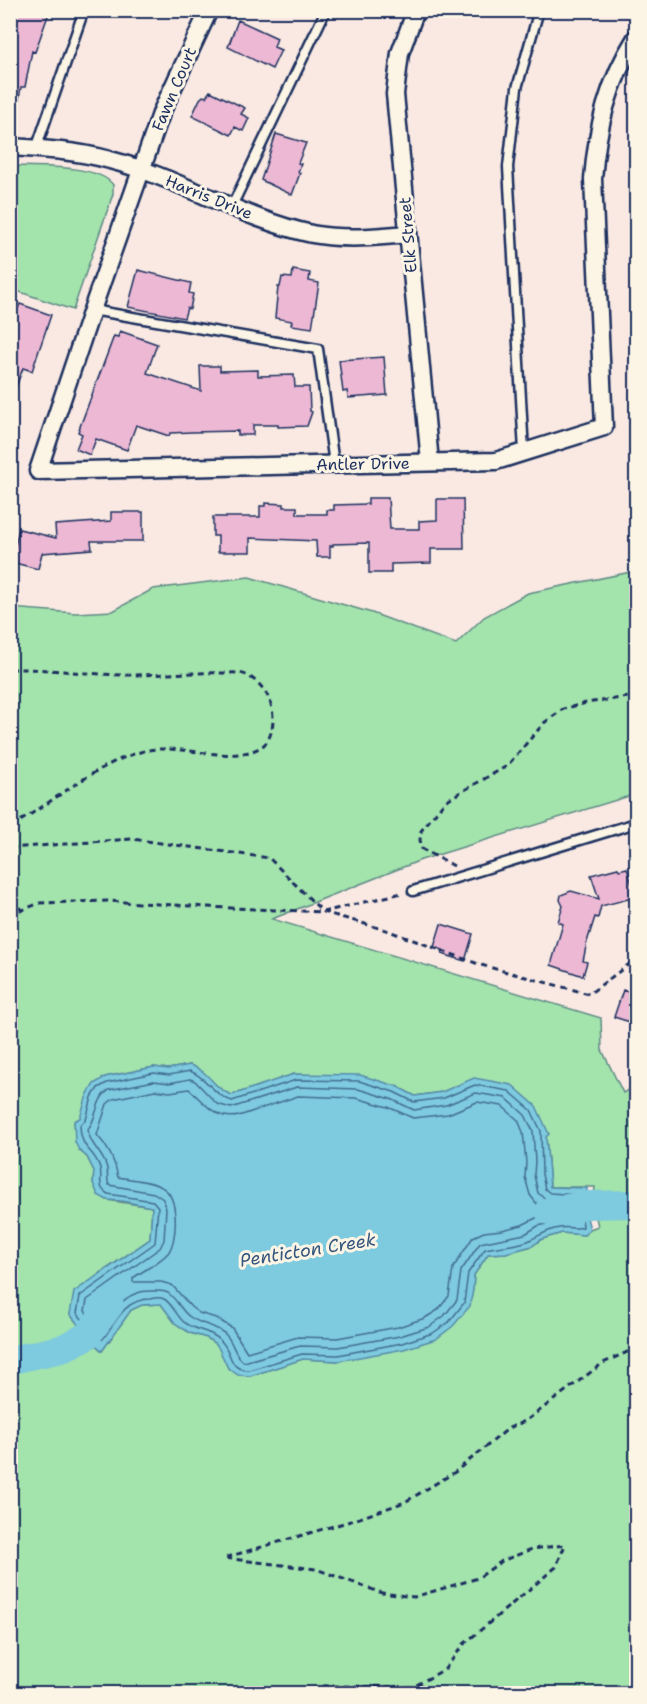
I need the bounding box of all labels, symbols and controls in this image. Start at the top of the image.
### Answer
street label: Fawn Court [147,44,201,134]
street label: Harris Drive [162,170,256,224]
street label: Elk Street [394,196,422,274]
street label: Antler Drive [316,453,410,475]
water label: Penticton Creek [238,1227,378,1273]

